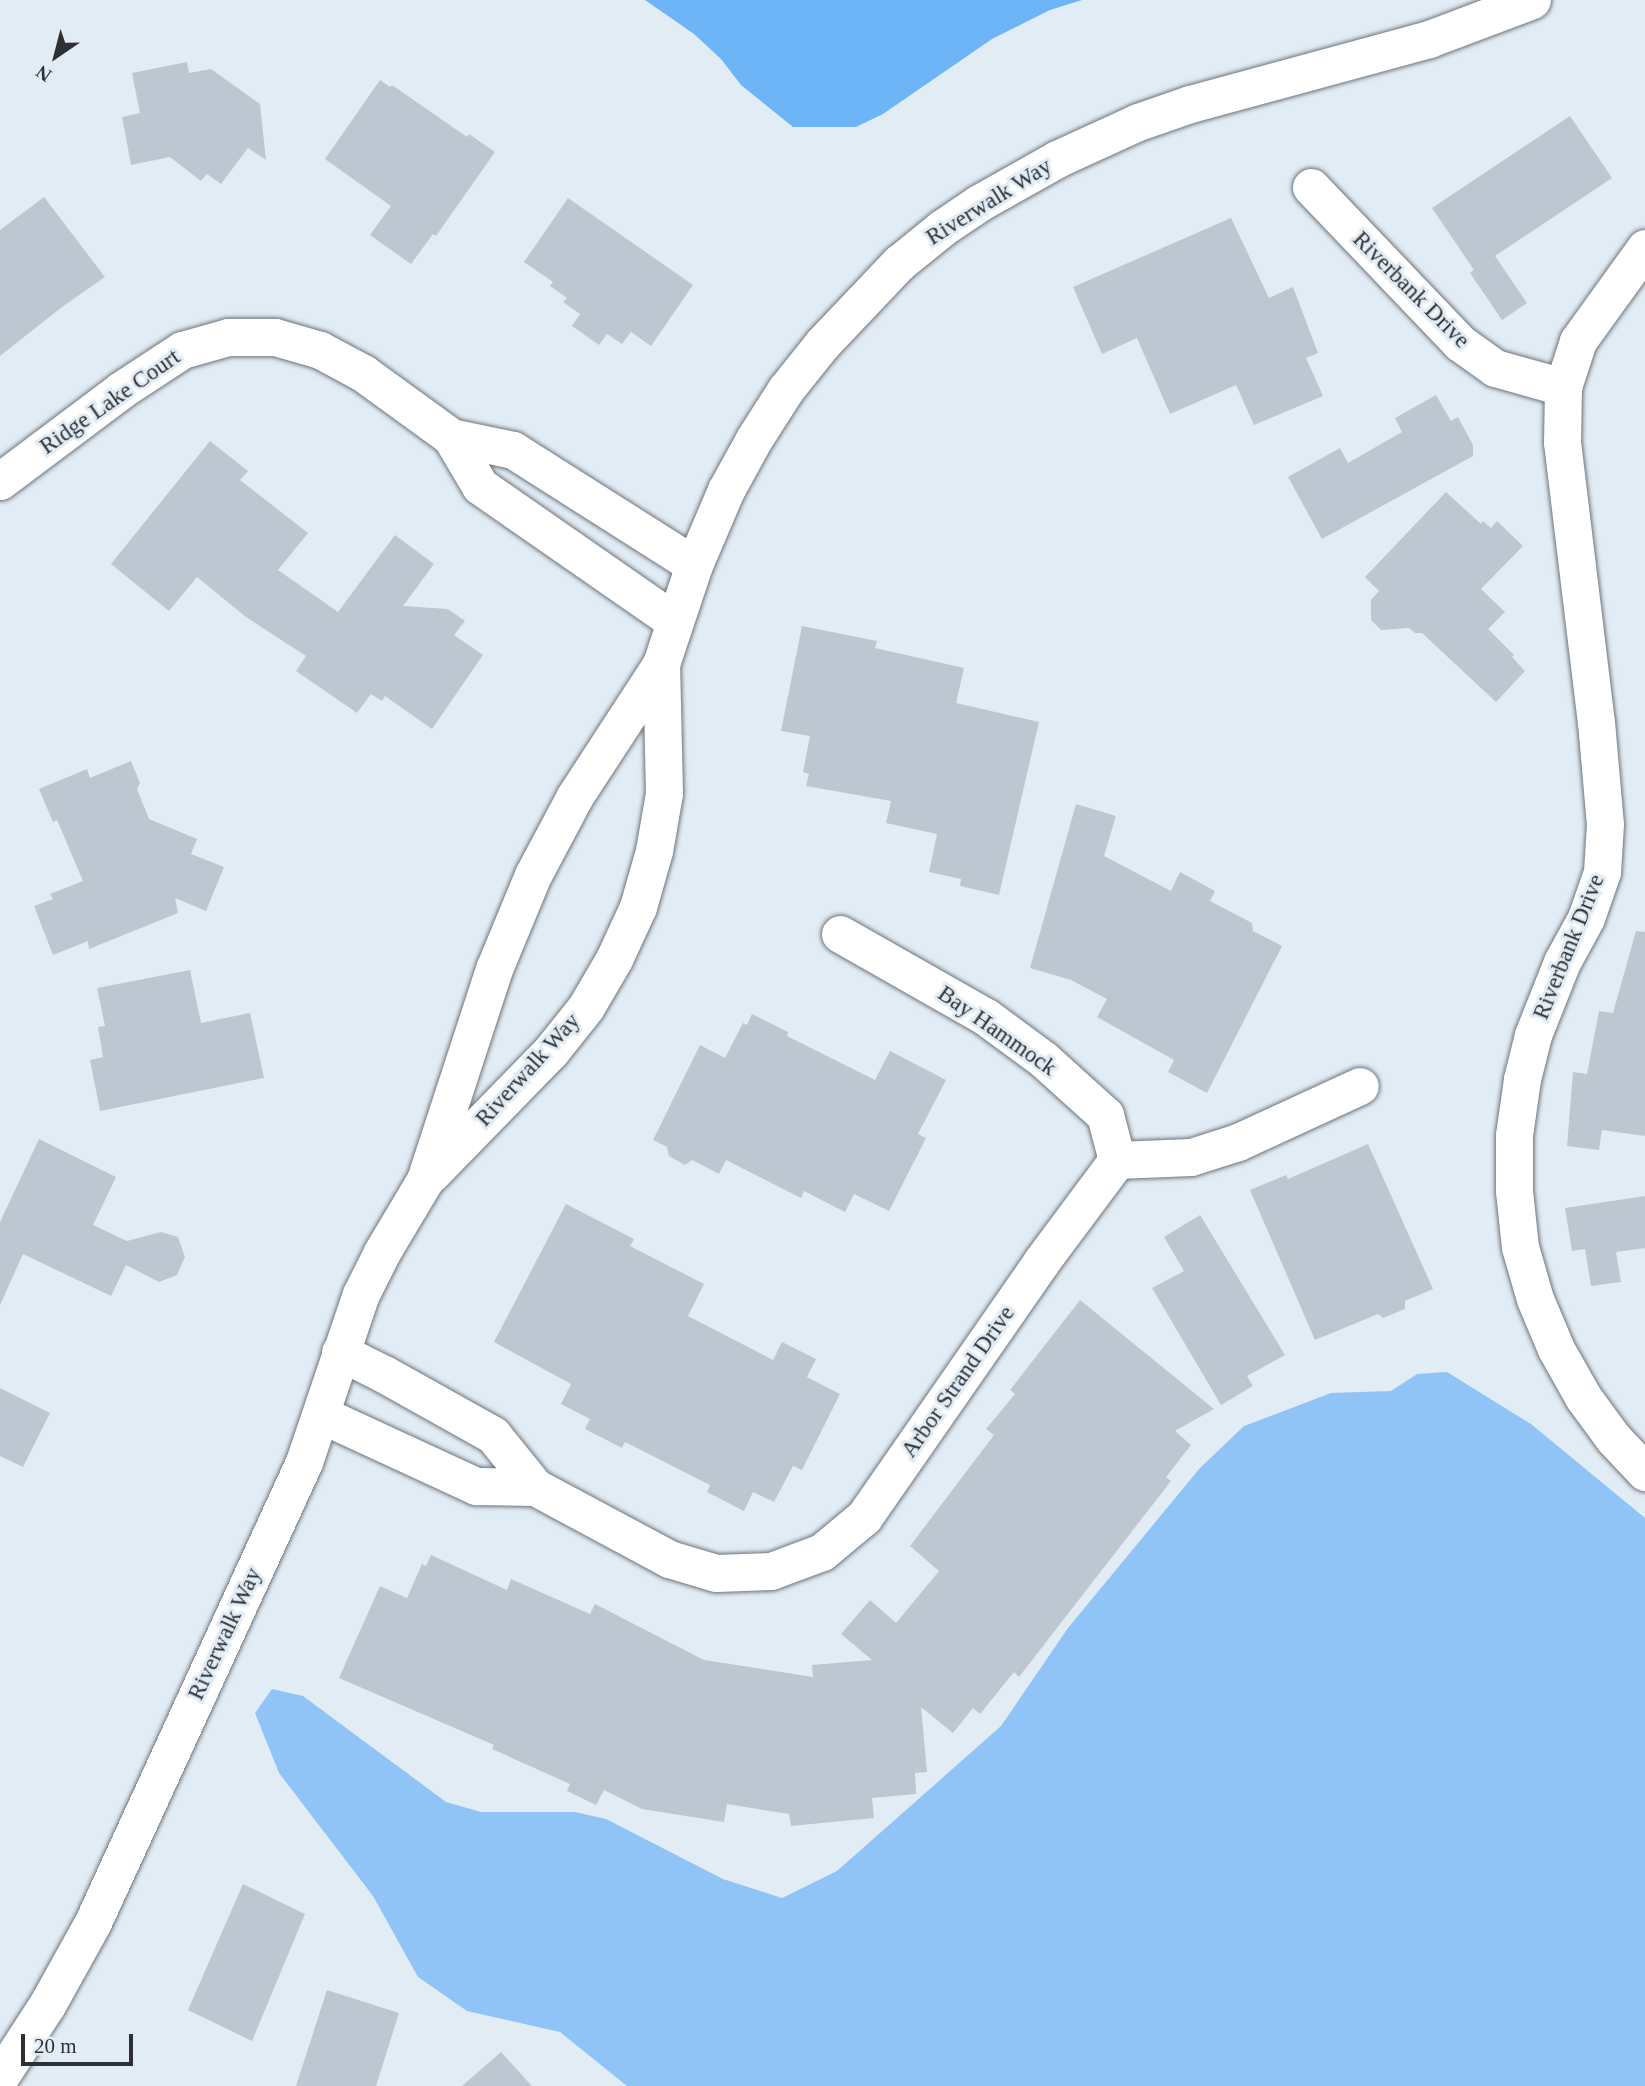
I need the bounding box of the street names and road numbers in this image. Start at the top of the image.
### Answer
street label: Riverwalk Way [921,152,1057,252]
street label: Riverbank Drive [1347,226,1475,354]
street label: Ridge Lake Court [35,343,185,461]
street label: Riverbank Drive [1527,870,1611,1024]
street label: Bay Hammock [932,980,1062,1082]
street label: Riverwalk Way [470,1008,586,1132]
street label: Arbor Strand Drive [895,1301,1021,1463]
street label: Riverwalk Way [182,1563,268,1705]

